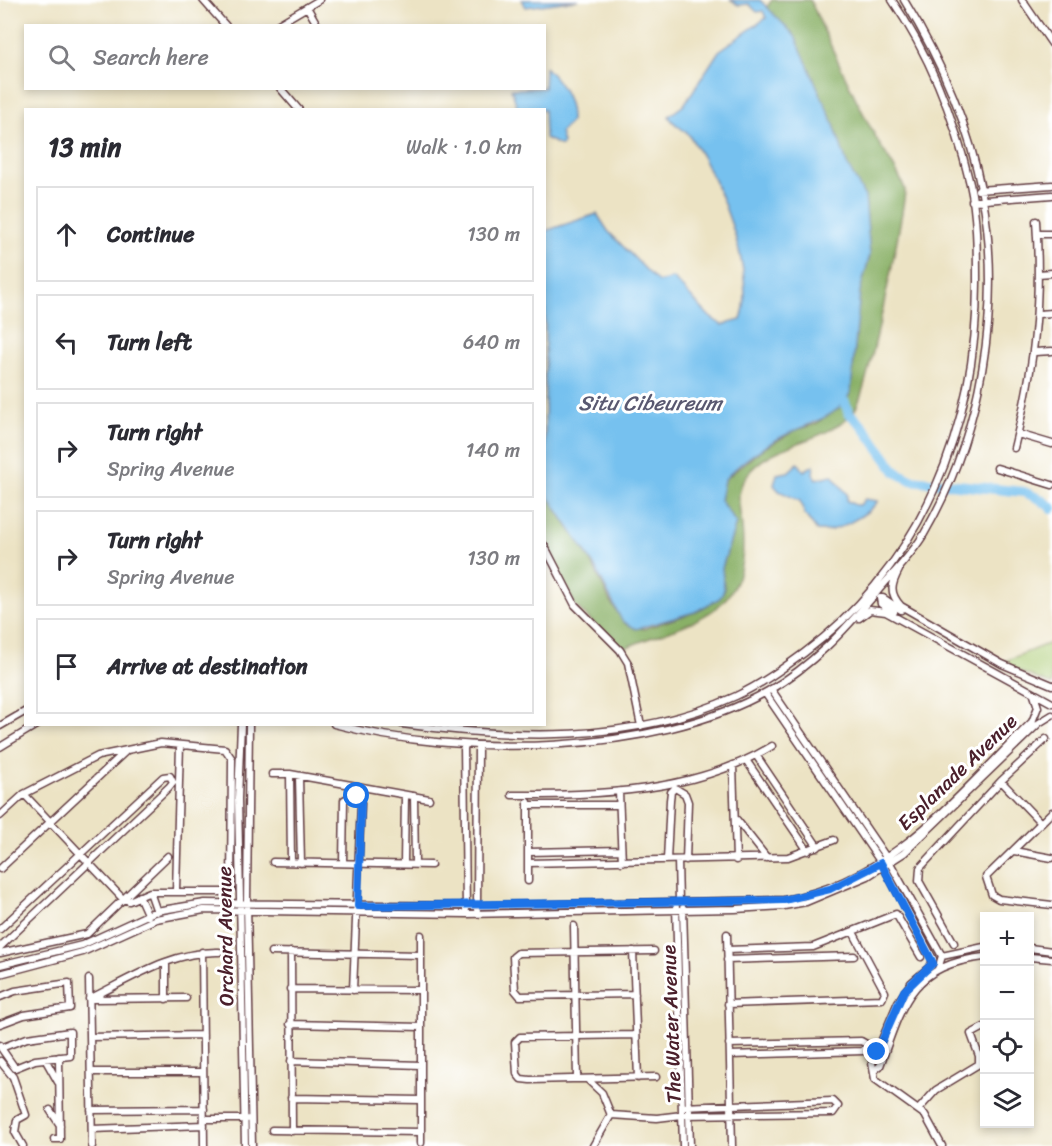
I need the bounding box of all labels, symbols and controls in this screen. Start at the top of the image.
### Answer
search box [24,24,546,90]
text: Search here [93,38,209,77]
icon: search [45,41,78,74]
text: 13 min [48,124,121,170]
text: Walk · 1.0 km [406,130,522,165]
text: Continue [107,215,195,254]
text: 130 m [467,217,520,252]
icon: ahead [50,218,83,251]
text: Turn left [107,323,192,362]
text: 640 m [463,325,520,360]
icon: left [50,326,83,359]
water label: Situ Cibeureum [578,384,723,422]
text: Turn right [107,413,202,452]
text: 140 m [466,433,520,468]
icon: right [50,434,83,467]
text: Spring Avenue [107,452,235,487]
text: Turn right [107,521,202,560]
text: 130 m [467,541,520,576]
icon: right [50,542,83,575]
text: Spring Avenue [107,560,235,595]
text: Arrive at destination [107,647,308,686]
icon: arrive [50,650,83,683]
street label: Esplanade Avenue [889,705,1026,839]
route start [343,782,369,808]
street label: Orchard Avenue [207,866,244,1006]
map controls [980,912,1034,1128]
button: + [980,912,1034,966]
street label: The Water Avenue [651,944,692,1104]
button: − [980,966,1034,1020]
button: locate [980,1020,1034,1074]
route end [863,1038,889,1064]
button: layers [980,1074,1034,1128]

